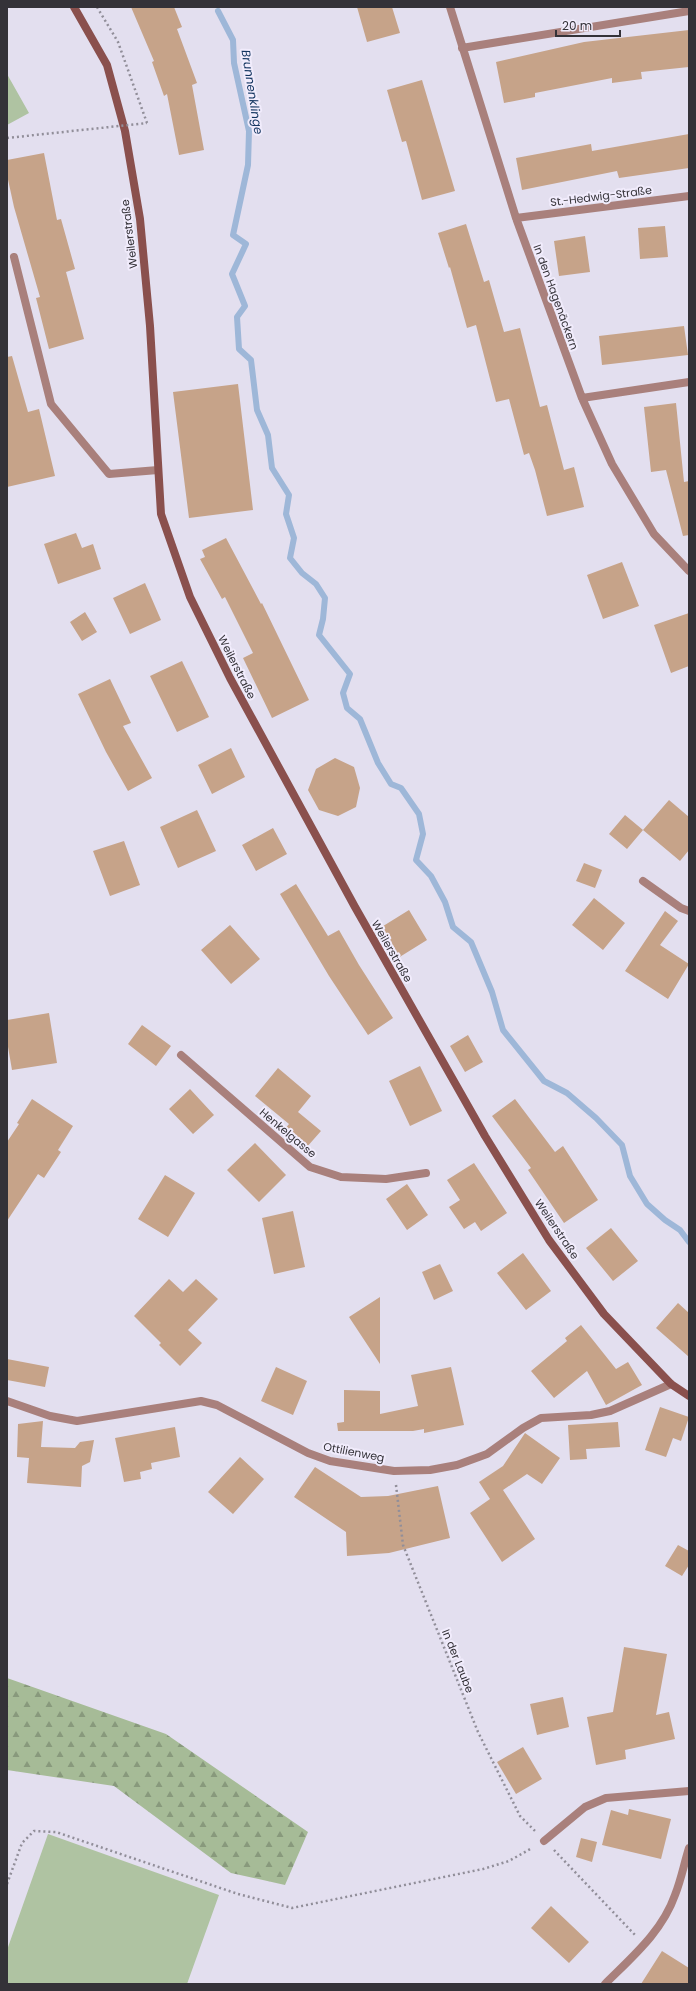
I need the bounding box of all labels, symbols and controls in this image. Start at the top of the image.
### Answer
scale bar [556,12,620,38]
text: 20 m [562,17,592,34]
water label: Brunnenklinge [237,48,268,136]
street label: St.-Hedwig-Straße [549,182,653,210]
street label: Weilerstraße [117,198,141,269]
street label: In den Hagenäckern [529,242,583,352]
street label: Weilerstraße [214,632,260,702]
street label: Weilerstraße [368,917,416,985]
street label: Henkelgasse [256,1104,320,1162]
street label: Weilerstraße [531,1196,583,1262]
street label: Ottilienweg [322,1438,386,1466]
street label: In der Laube [438,1627,478,1695]

